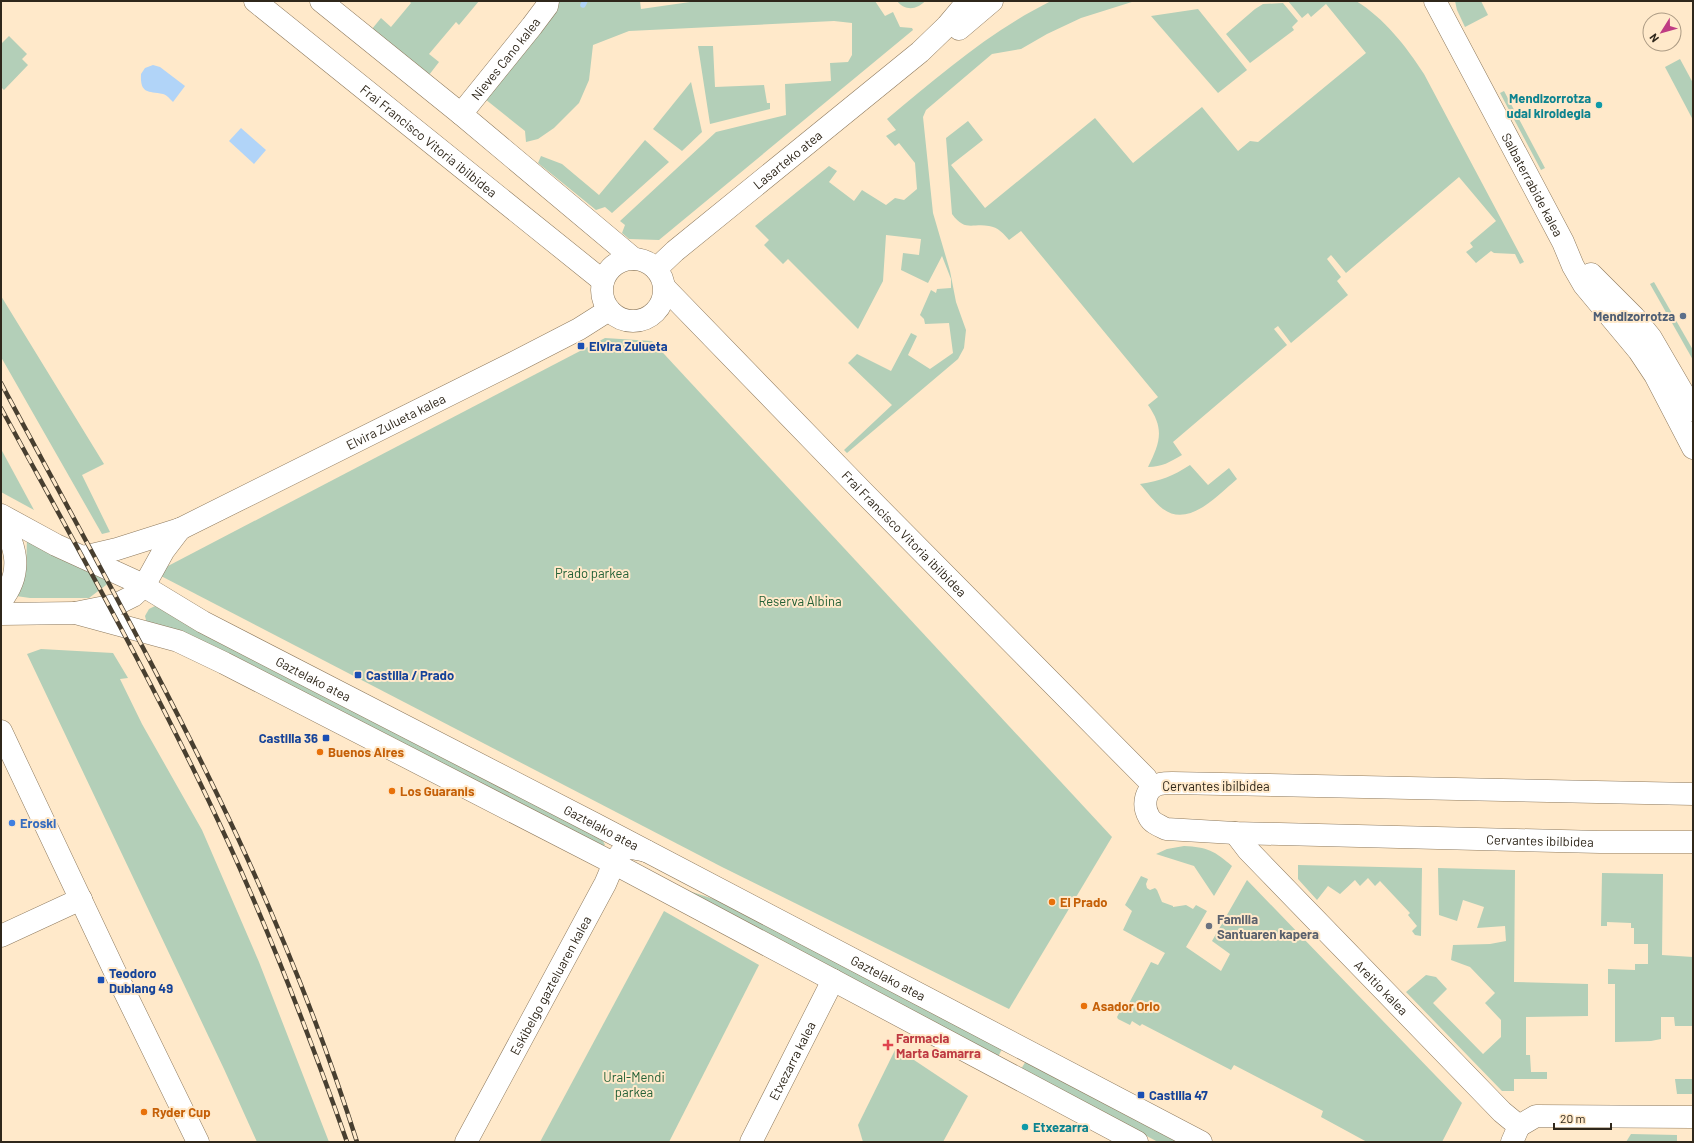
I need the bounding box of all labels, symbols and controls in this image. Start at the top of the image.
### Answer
north arrow [1642,12,1682,52]
street label: Nieves Cano kalea [468,14,544,103]
text: N [1646,31,1661,45]
street label: Frai Francisco Vitoria ibilbidea [357,81,500,201]
place label: Mendizorrotza udal kiroldegia [1507,90,1591,121]
marker: Mendizorrotza udal kiroldegia [1594,100,1604,110]
street label: Lasarteko atea [750,127,825,192]
street label: Salbaterrabide kalea [1498,130,1567,239]
place label: Mendizorrotza [1593,308,1675,324]
marker: Mendizorrotza [1678,311,1688,321]
place label: Elvira Zulueta [589,338,668,354]
marker: Elvira Zulueta [576,341,586,351]
street label: Elvira Zulueta kalea [343,390,448,453]
street label: Frai Francisco Vitoria ibilbidea [839,467,970,600]
park label: Prado parkea [555,565,629,581]
park label: Reserva Albina [758,593,842,609]
street label: Gaztelako atea [273,653,354,705]
place label: Castilla / Prado [366,667,454,683]
marker: Castilla / Prado [353,670,363,680]
place label: Castilla 36 [259,730,318,746]
marker: Castilla 36 [321,733,331,743]
place label: Buenos Aires [328,744,404,760]
marker: Buenos Aires [315,747,325,757]
street label: Cervantes ibilbidea [1162,778,1270,794]
place label: Los Guaranis [400,783,475,799]
marker: Los Guaranis [387,786,397,796]
street label: Gaztelako atea [561,801,641,853]
place label: Eroski [20,815,56,831]
marker: Eroski [7,818,17,828]
street label: Cervantes ibilbidea [1486,831,1594,850]
place label: El Prado [1060,894,1108,910]
marker: El Prado [1047,897,1057,907]
place label: Familia Santuaren kapera [1217,911,1319,942]
street label: Eskibelgo gazteluaren kalea [506,913,594,1058]
marker: Familia Santuaren kapera [1204,921,1214,931]
street label: Gaztelako atea [848,952,928,1004]
street label: Areitio kalea [1351,957,1412,1018]
place label: Teodoro Dublang 49 [109,965,173,996]
marker: Teodoro Dublang 49 [96,975,106,985]
place label: Asador Orio [1092,998,1160,1014]
marker: Asador Orio [1079,1001,1089,1011]
street label: Etxezarra kalea [765,1019,819,1103]
place label: Farmacia Marta Gamarra [896,1030,981,1061]
marker: Farmacia Marta Gamarra [883,1040,893,1050]
park label: Ural-Mendi parkea [603,1069,665,1100]
place label: Castilla 47 [1149,1087,1208,1103]
marker: Castilla 47 [1136,1090,1146,1100]
place label: Ryder Cup [152,1104,211,1120]
scale bar [1554,1105,1611,1131]
marker: Ryder Cup [139,1107,149,1117]
text: 20 m [1560,1111,1586,1125]
place label: Etxezarra [1033,1119,1089,1135]
marker: Etxezarra [1020,1122,1030,1132]

